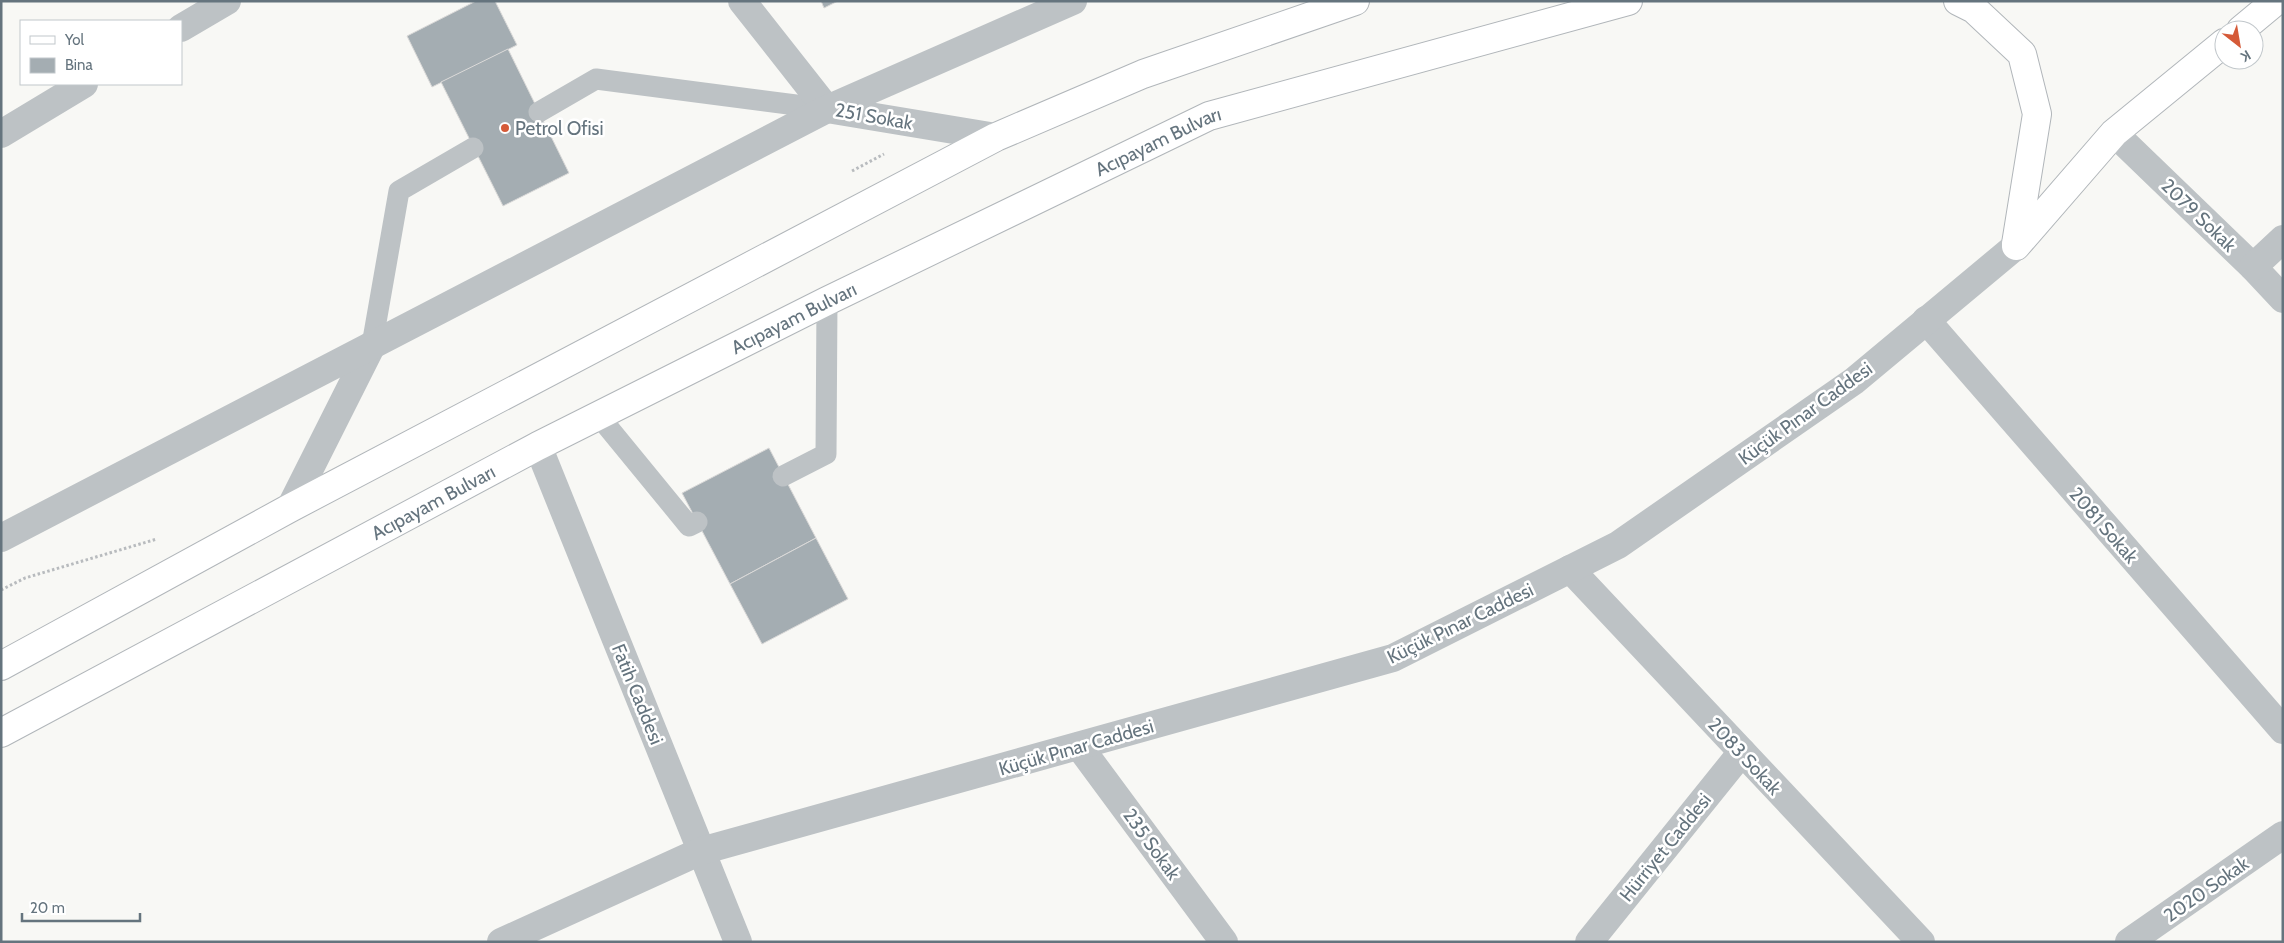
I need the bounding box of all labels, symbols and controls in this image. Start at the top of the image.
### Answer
legend [20,20,182,85]
north arrow [2214,20,2264,70]
text: Yol [64,31,84,49]
text: K [2237,46,2254,66]
text: Bina [65,56,93,74]
street label: 251 Sokak [833,98,915,135]
street label: Acıpayam Bulvarı [1092,102,1224,181]
place label: Petrol Ofisi [515,117,603,140]
marker: Petrol Ofisi [499,122,511,134]
street label: 2079 Sokak [2156,174,2241,257]
street label: Acıpayam Bulvarı [728,277,860,359]
street label: Küçük Pınar Caddesi [1734,357,1877,470]
street label: Acıpayam Bulvarı [368,460,499,545]
street label: 2081 Sokak [2065,483,2143,568]
street label: Küçük Pınar Caddesi [1383,578,1537,669]
street label: Fatih Caddesi [607,641,668,748]
street label: 2083 Sokak [1703,713,1786,800]
street label: Küçük Pınar Caddesi [996,714,1156,781]
street label: Hürriyet Caddesi [1615,789,1716,906]
street label: 235 Sokak [1118,804,1185,885]
street label: 2020 Sokak [2159,852,2254,927]
scale bar [22,890,140,922]
text: 20 m [30,899,65,917]

